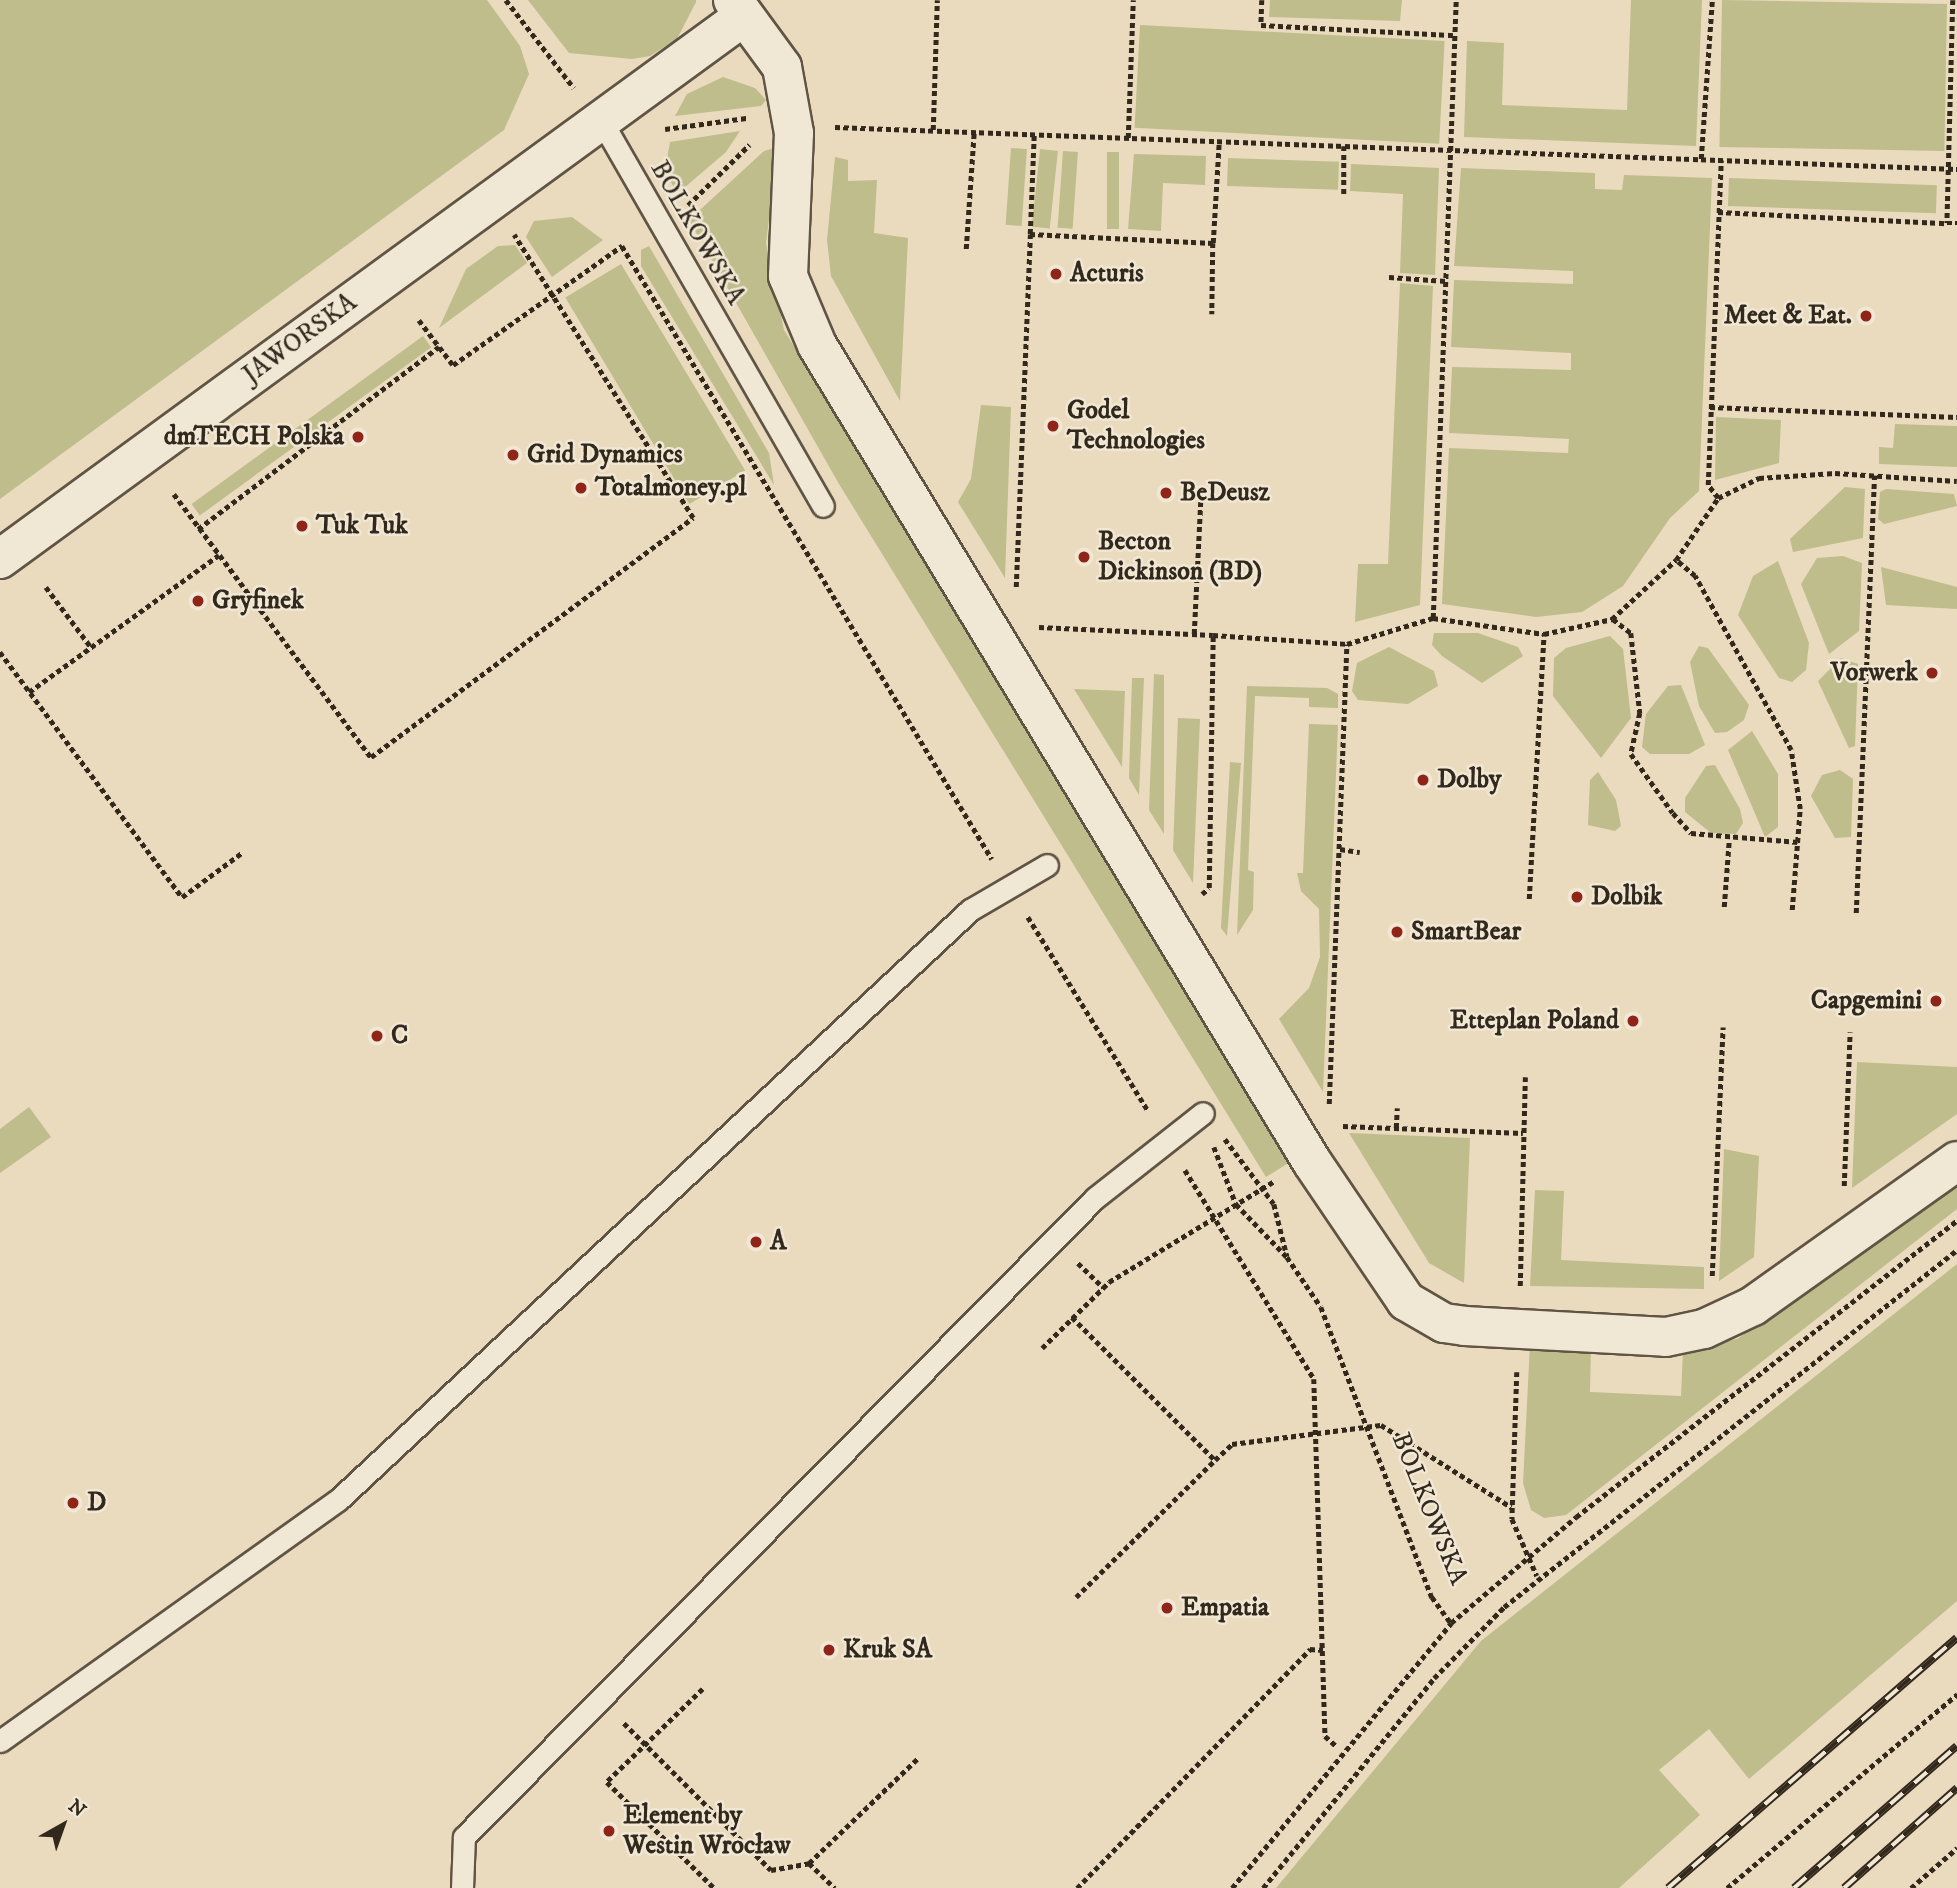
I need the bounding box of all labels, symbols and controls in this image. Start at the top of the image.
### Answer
street label: BOLKOWSKA [643,155,751,311]
place label: Acturis [1070,258,1144,290]
marker: Acturis [1048,266,1064,282]
street label: JAWORSKA [237,287,363,391]
place label: Meet & Eat. [1724,300,1852,332]
marker: Meet & Eat. [1858,308,1874,324]
place label: Godel Technologies [1067,395,1205,457]
marker: Godel Technologies [1045,418,1061,434]
place label: dmTECH Polska [164,421,344,453]
marker: dmTECH Polska [350,429,366,445]
place label: Grid Dynamics [527,439,683,471]
marker: Grid Dynamics [505,447,521,463]
place label: Totalmoney.pl [595,472,747,504]
place label: BeDeusz [1180,477,1270,509]
marker: Totalmoney.pl [573,480,589,496]
marker: BeDeusz [1158,485,1174,501]
place label: Tuk Tuk [316,510,408,542]
marker: Tuk Tuk [294,518,310,534]
place label: Becton Dickinson (BD) [1098,526,1262,588]
marker: Becton Dickinson (BD) [1076,549,1092,565]
place label: Gryfinek [212,585,304,617]
marker: Gryfinek [190,593,206,609]
place label: Vorwerk [1831,657,1918,689]
marker: Vorwerk [1924,665,1940,681]
place label: Dolby [1437,764,1501,796]
marker: Dolby [1415,772,1431,788]
place label: Dolbik [1591,881,1662,913]
marker: Dolbik [1569,889,1585,905]
place label: SmartBear [1411,916,1521,948]
marker: SmartBear [1389,924,1405,940]
place label: Capgemini [1811,985,1922,1017]
marker: Capgemini [1928,993,1944,1009]
place label: Etteplan Poland [1450,1005,1619,1037]
marker: Etteplan Poland [1625,1013,1641,1029]
place label: C [391,1020,408,1052]
marker: C [369,1028,385,1044]
place label: A [770,1226,787,1258]
marker: A [748,1234,764,1250]
street label: BOLKOWSKA [1384,1428,1474,1590]
place label: D [87,1487,106,1519]
marker: D [65,1495,81,1511]
place label: Empatia [1181,1592,1269,1624]
marker: Empatia [1159,1600,1175,1616]
place label: Kruk SA [843,1634,932,1666]
marker: Kruk SA [821,1642,837,1658]
north arrow [28,1790,98,1860]
text: N [63,1795,90,1822]
place label: Element by Westin Wrocław [623,1800,791,1862]
marker: Element by Westin Wrocław [601,1823,617,1839]

